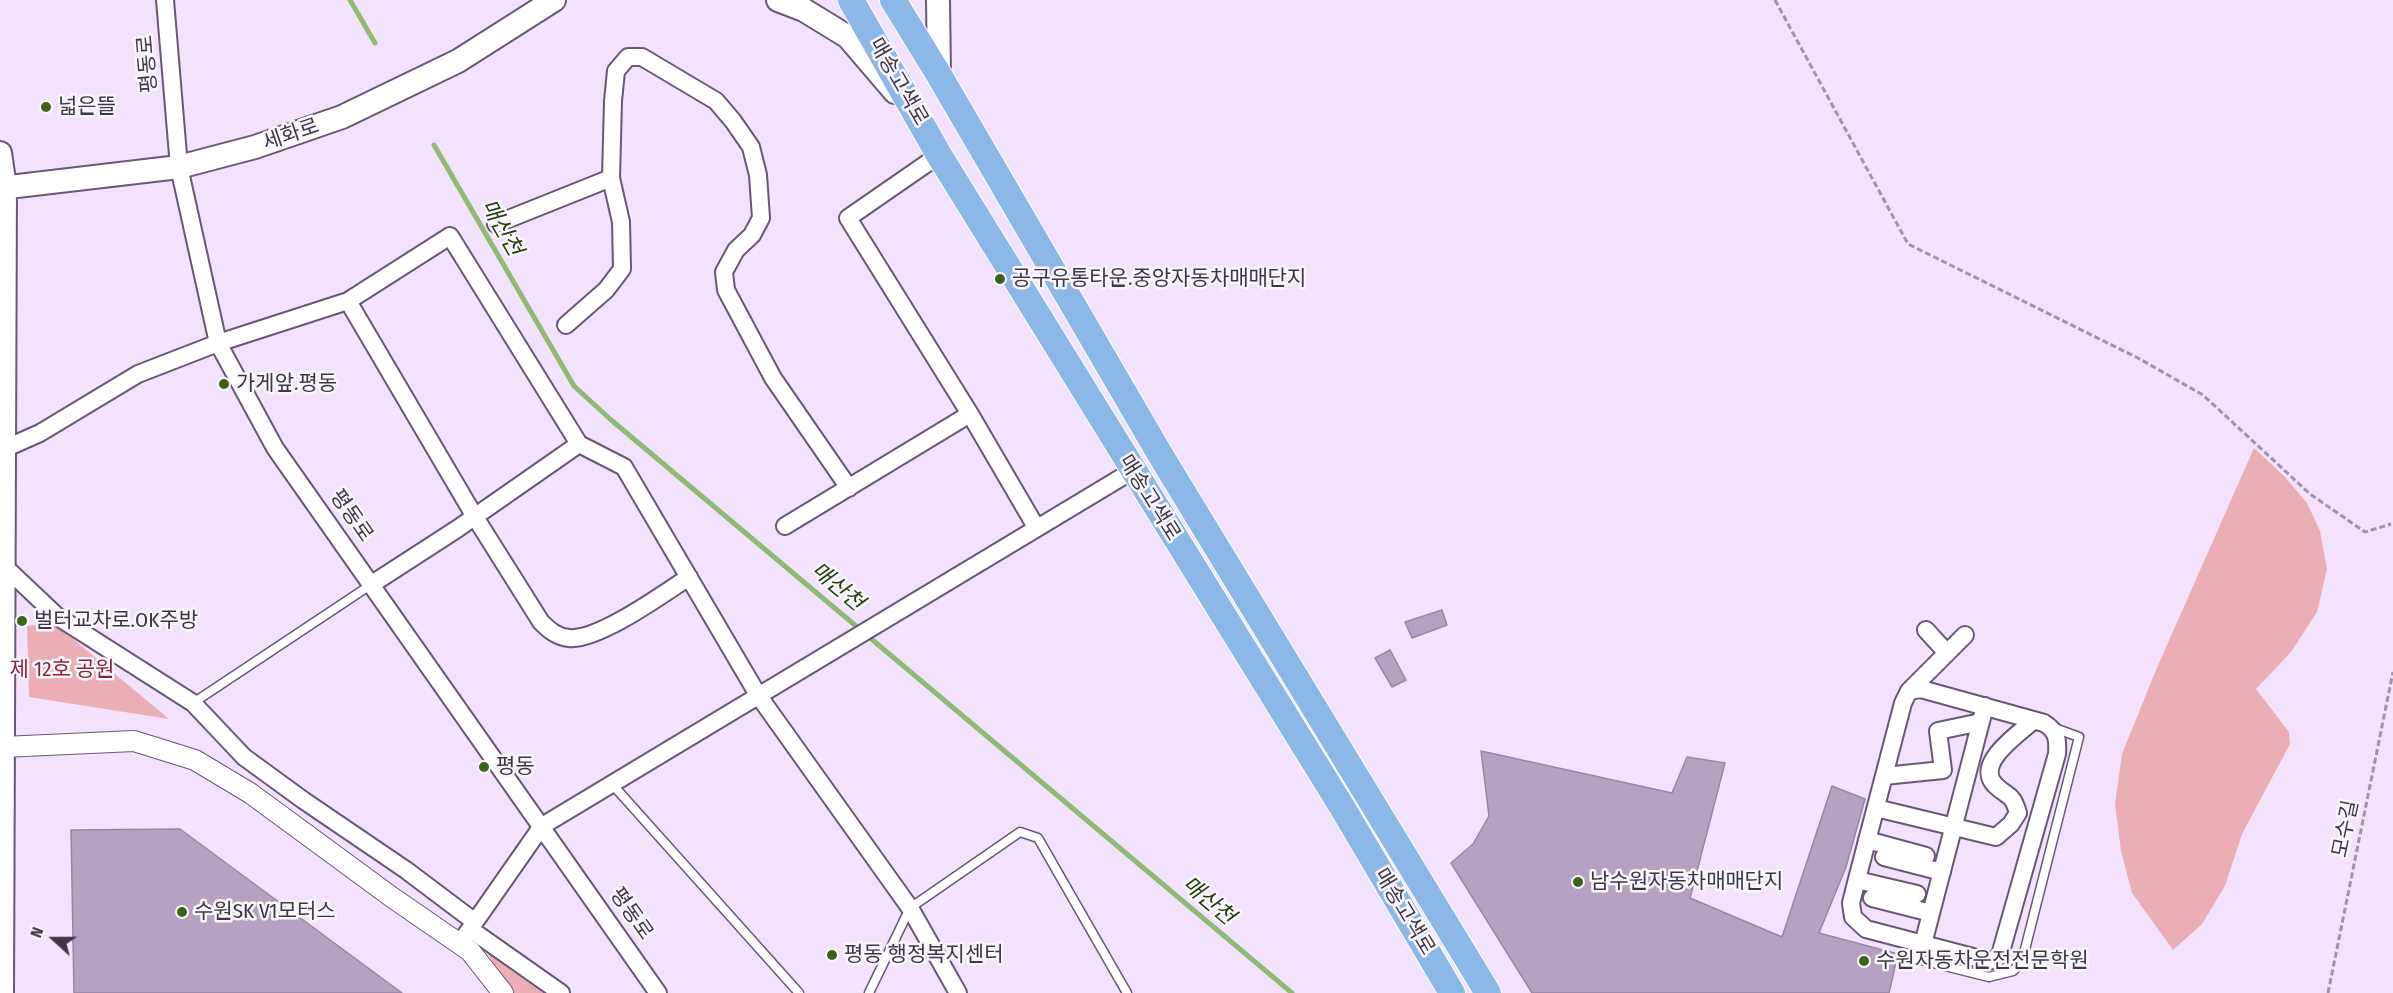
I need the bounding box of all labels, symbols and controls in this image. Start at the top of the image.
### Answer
street label: 평동로 [133,34,163,94]
street label: 매송고색로 [863,34,933,130]
place label: 넓은뜰 [58,94,116,120]
marker: 넓은뜰 [39,100,53,114]
street label: 세화로 [259,114,323,156]
water label: 매산천 [474,195,528,261]
place label: 공구유통타운.중앙자동차매매단지 [1012,266,1306,292]
marker: 공구유통타운.중앙자동차매매단지 [993,272,1007,286]
place label: 가게앞.평동 [236,371,337,397]
marker: 가게앞.평동 [217,377,231,391]
street label: 매송고색로 [1113,450,1185,546]
street label: 평동로 [324,485,378,547]
water label: 매산천 [805,557,869,617]
place label: 벌터교차로.OK주방 [34,608,198,634]
marker: 벌터교차로.OK주방 [15,614,29,628]
park label: 제 12호 공원 [10,657,114,683]
place label: 평동 [496,754,535,780]
marker: 평동 [477,760,491,774]
street label: 모수길 [2328,798,2364,860]
street label: 매송고색로 [1368,864,1440,960]
place label: 남수원자동차매매단지 [1590,869,1783,895]
water label: 매산천 [1176,871,1240,931]
marker: 남수원자동차매매단지 [1571,875,1585,889]
street label: 평동로 [604,883,658,945]
place label: 수원SK V1모터스 [194,899,336,925]
marker: 수원SK V1모터스 [175,905,189,919]
north arrow [24,909,84,969]
text: N [26,924,47,940]
place label: 평동 행정복지센터 [844,942,1003,968]
marker: 평동 행정복지센터 [825,948,839,962]
place label: 수원자동차운전전문학원 [1876,948,2089,974]
marker: 수원자동차운전전문학원 [1857,954,1871,968]

